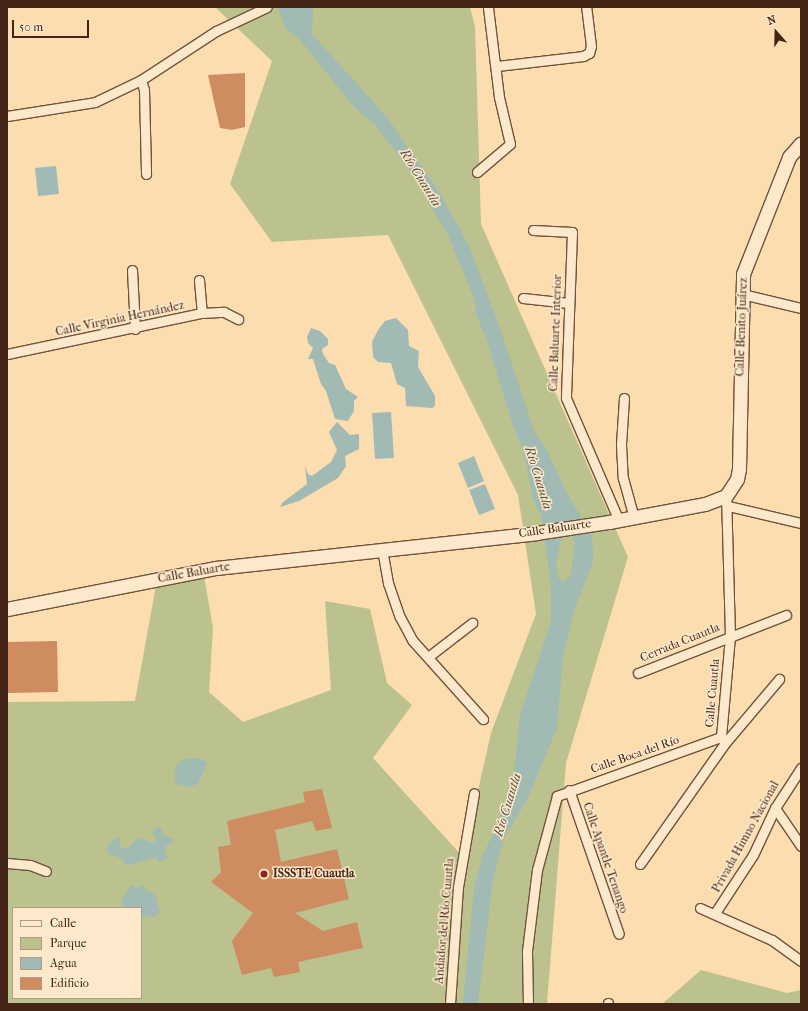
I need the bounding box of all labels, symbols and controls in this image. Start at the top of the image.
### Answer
scale bar [14,12,91,38]
north arrow [756,12,796,52]
text: N [766,13,778,28]
text: 50 m [19,20,43,34]
water label: Río Cuautla [396,146,444,210]
street label: Calle Baluarte Interior [547,274,565,392]
street label: Calle Benito Juárez [733,277,751,377]
street label: Calle Virginia Hernández [54,298,186,340]
water label: Río Cuautla [521,445,555,511]
street label: Calle Baluarte [518,517,592,541]
street label: Calle Baluarte [157,560,231,586]
street label: Cerrada Cuautla [638,620,722,666]
street label: Calle Cuautla [703,658,723,728]
street label: Calle Boca del Río [589,733,681,777]
water label: Río Cuautla [491,772,525,838]
street label: Privada Himno Nacional [709,779,783,895]
street label: Calle Apantle Tenango [579,801,631,915]
street label: Andador del Río Cuautla [432,857,458,985]
place label: ISSSTE Cuautla [273,867,355,881]
marker: ISSSTE Cuautla [258,868,270,880]
legend [12,907,142,999]
text: Calle [50,916,76,930]
text: Parque [50,936,87,950]
text: Agua [50,956,77,970]
text: Edificio [50,976,89,990]

